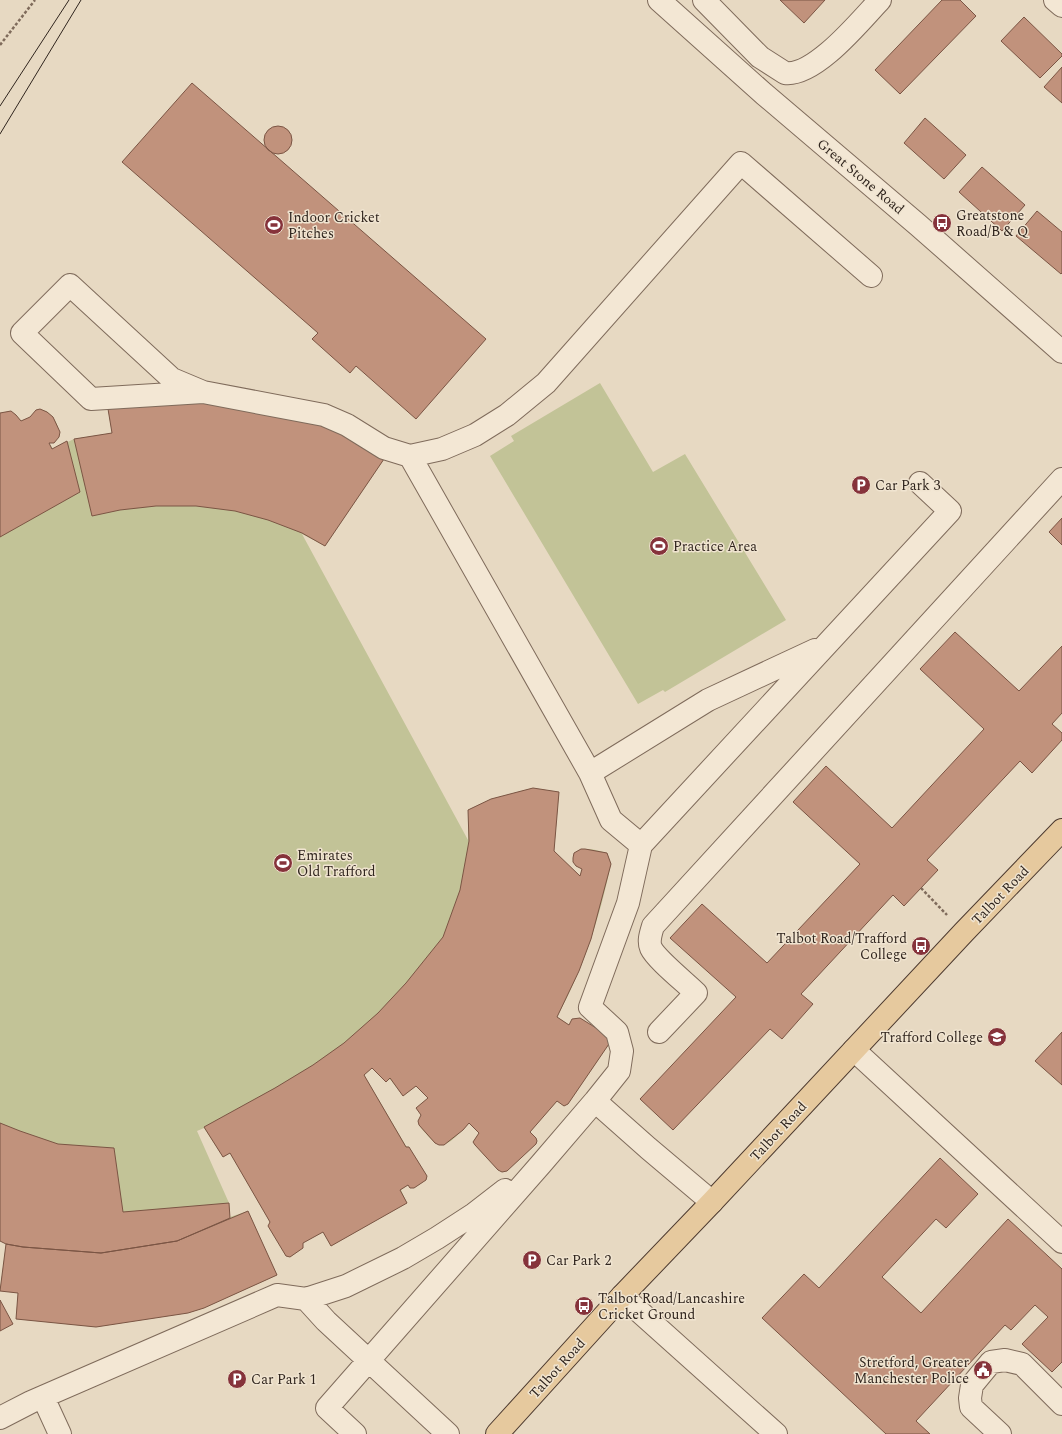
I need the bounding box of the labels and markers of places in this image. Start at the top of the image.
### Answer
place label: Greatstone Road/B & Q [956,205,1029,242]
place label: Indoor Cricket Pitches [288,207,380,244]
bus stop icon: Greatstone Road/B & Q [931,212,953,234]
sports icon: Indoor Cricket Pitches [263,214,285,236]
parking icon: Car Park 3 [850,474,872,496]
place label: Car Park 3 [875,475,940,496]
sports icon: Practice Area [648,535,670,557]
place label: Practice Area [673,536,757,557]
place label: Emirates Old Trafford [297,845,376,882]
sports icon: Emirates Old Trafford [272,852,294,874]
place label: Talbot Road/Trafford College [776,928,907,965]
bus stop icon: Talbot Road/Trafford College [910,935,932,957]
school or university icon: Trafford College [986,1026,1008,1048]
place label: Trafford College [881,1027,983,1048]
parking icon: Car Park 2 [521,1249,543,1271]
place label: Car Park 2 [546,1250,611,1271]
place label: Talbot Road/Lancashire Cricket Ground [598,1288,745,1325]
bus stop icon: Talbot Road/Lancashire Cricket Ground [573,1295,595,1317]
place label: Stretford, Greater Manchester Police [854,1352,969,1389]
public building icon: Stretford, Greater Manchester Police [972,1359,994,1381]
parking icon: Car Park 1 [226,1368,248,1390]
place label: Car Park 1 [251,1369,316,1390]

